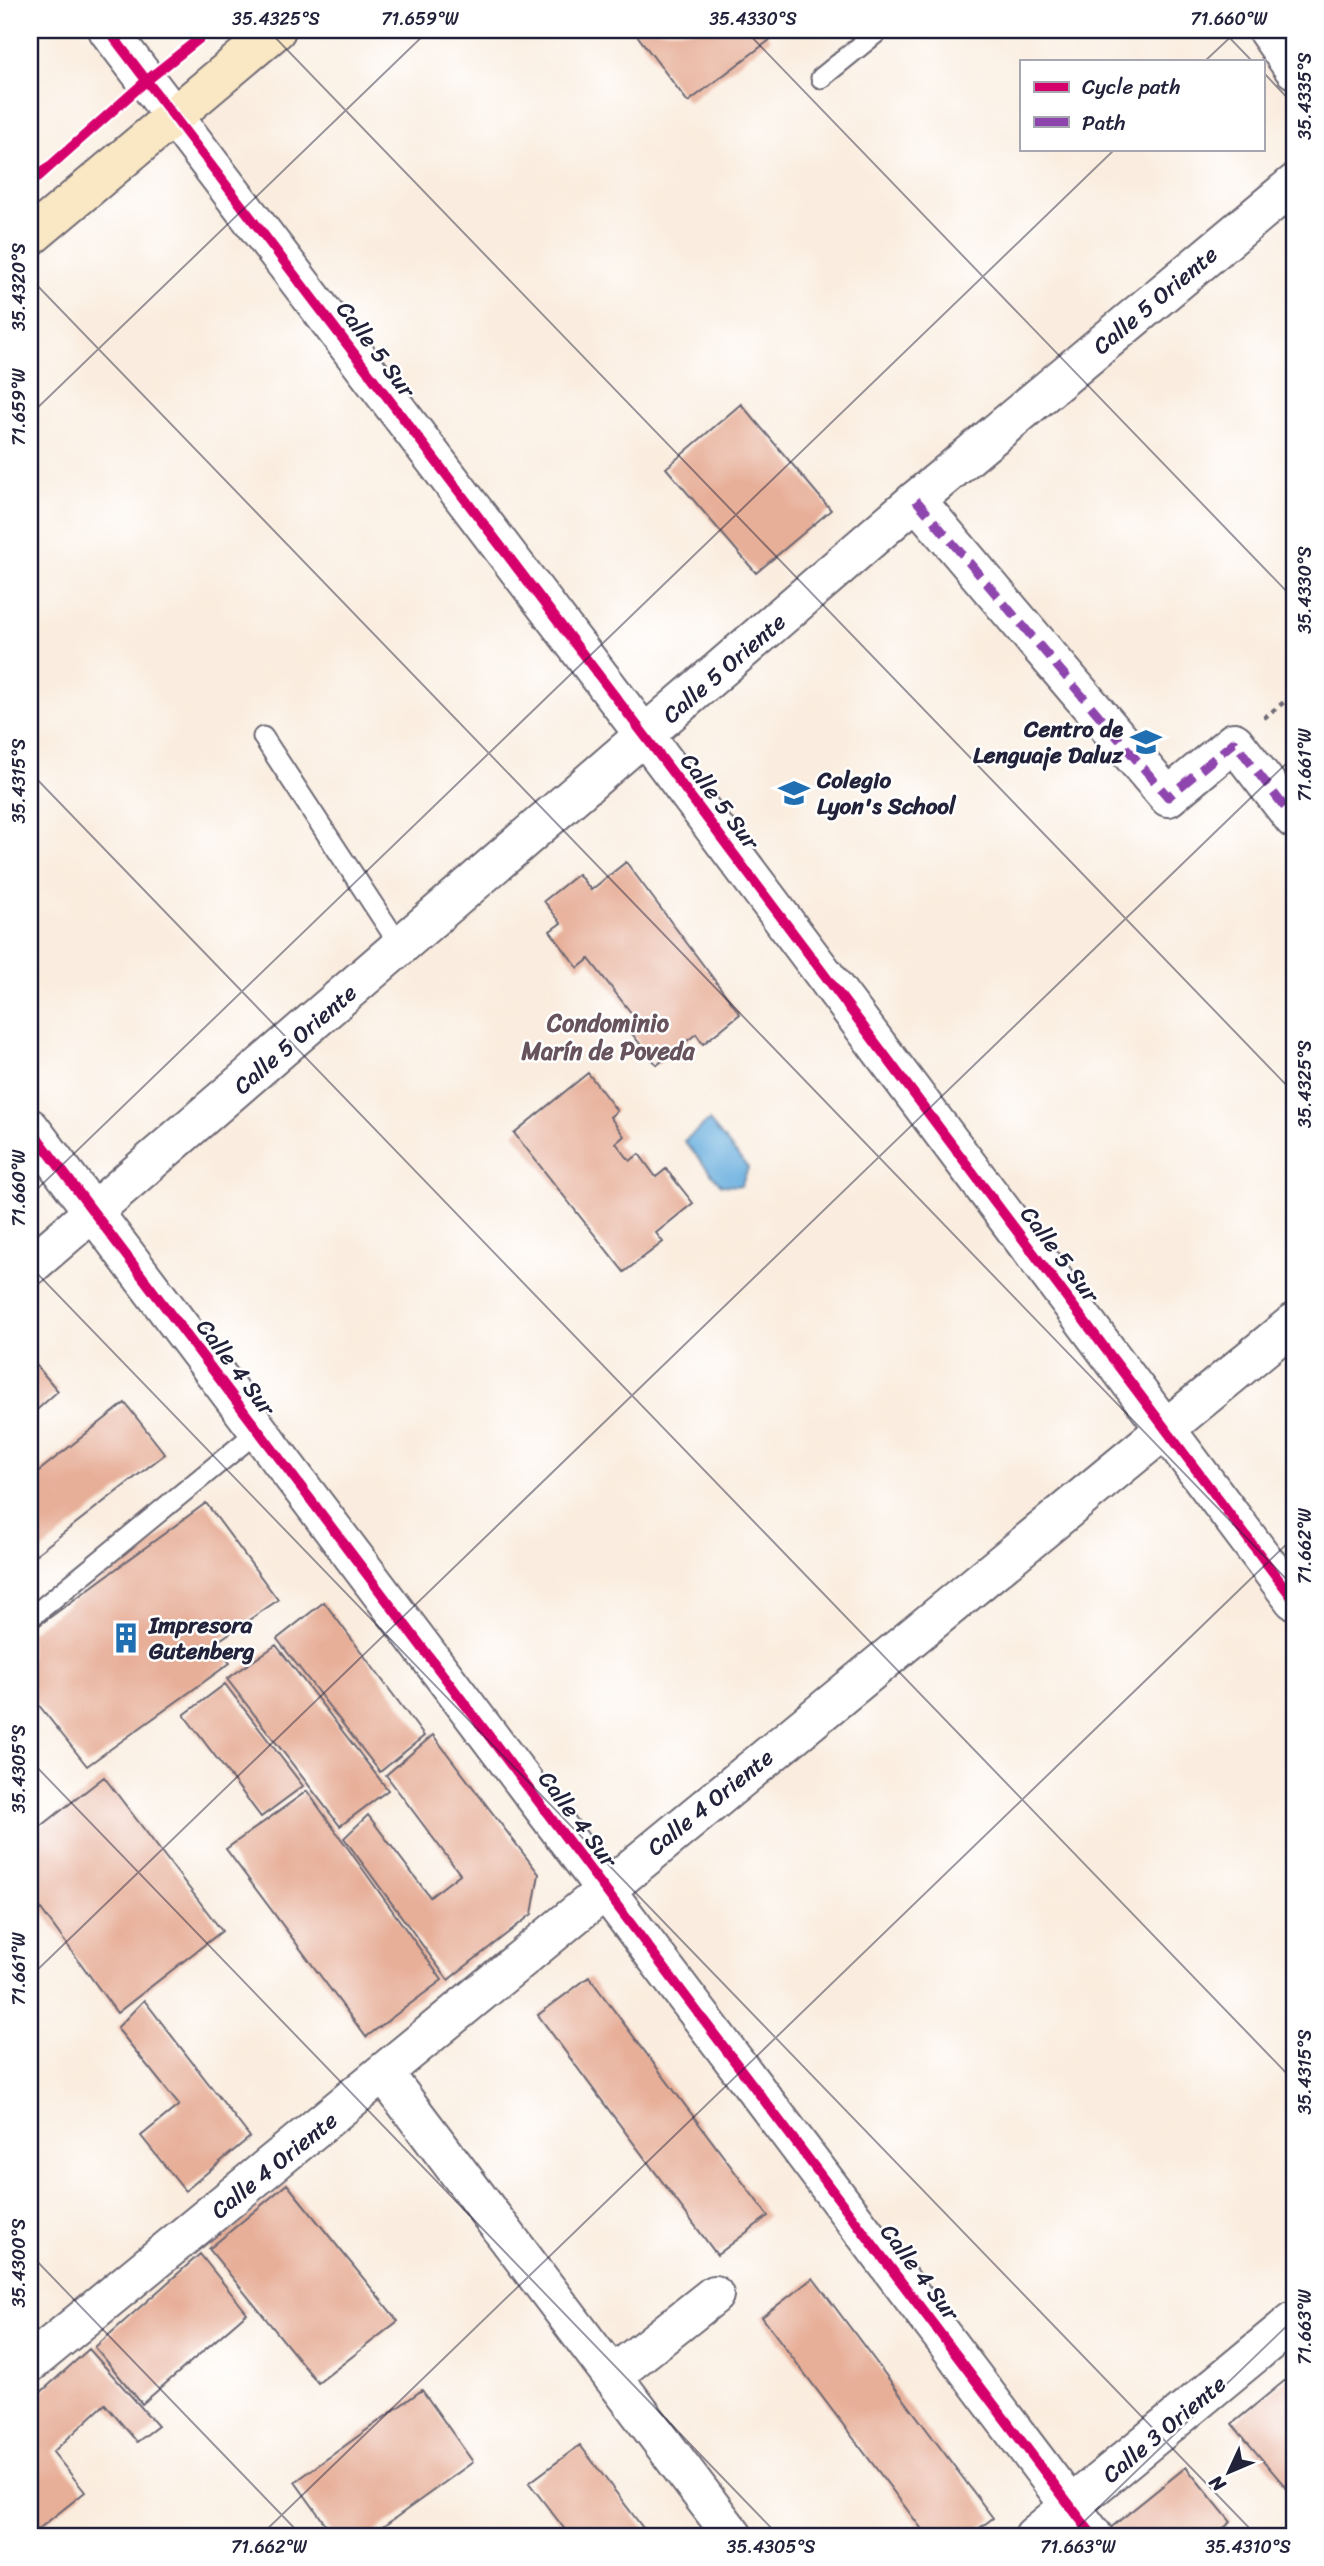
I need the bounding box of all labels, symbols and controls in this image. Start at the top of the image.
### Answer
text: 35.4325°S [232,3,320,35]
text: 71.659°W [381,3,460,35]
text: 35.4330°S [709,3,797,35]
text: 71.660°W [1191,3,1269,35]
text: 35.4335°S [1289,52,1321,140]
legend [1020,60,1264,150]
text: Cycle path [1082,68,1181,106]
text: Path [1082,104,1125,142]
street label: Calle 5 Oriente [1083,235,1227,365]
text: 35.4320°S [3,243,35,331]
street label: Calle 5 Sur [325,292,427,408]
text: 71.659°W [3,367,35,446]
text: 35.4330°S [1289,546,1321,634]
street label: Calle 5 Oriente [653,602,796,734]
place label: Centro de Lenguaje Daluz [973,709,1124,776]
school or university icon: Centro de Lenguaje Daluz [1129,725,1163,759]
text: 71.661°W [1289,727,1321,802]
text: 35.4315°S [3,738,35,824]
street label: Calle 5 Sur [669,744,771,860]
place label: Colegio Lyon's School [816,760,957,827]
school or university icon: Colegio Lyon's School [777,776,811,810]
street label: Calle 5 Oriente [224,973,367,1105]
district label: Condominio Marín de Poveda [520,1002,696,1072]
text: 35.4325°S [1289,1040,1321,1128]
text: 71.660°W [3,1148,35,1226]
street label: Calle 5 Sur [1009,1197,1111,1313]
street label: Calle 4 Sur [185,1310,287,1426]
text: 71.662°W [1289,1507,1321,1584]
place label: Impresora Gutenberg [148,1605,255,1672]
building icon: Impresora Gutenberg [109,1621,143,1655]
text: 35.4305°S [3,1725,35,1813]
street label: Calle 4 Oriente [638,1738,783,1867]
street label: Calle 4 Sur [527,1762,629,1878]
text: 71.661°W [3,1931,35,2006]
text: 35.4315°S [1289,2029,1321,2115]
street label: Calle 4 Oriente [202,2101,347,2230]
street label: Calle 4 Sur [869,2215,971,2331]
text: 35.4300°S [3,2218,35,2308]
text: 71.663°W [1289,2288,1321,2365]
street label: Calle 3 Oriente [1093,2365,1236,2494]
north arrow [1194,2436,1264,2506]
text: N [1200,2467,1234,2500]
text: 71.662°W [231,2531,308,2563]
text: 35.4305°S [727,2531,815,2563]
text: 71.663°W [1040,2531,1117,2563]
text: 35.4310°S [1205,2531,1291,2563]

